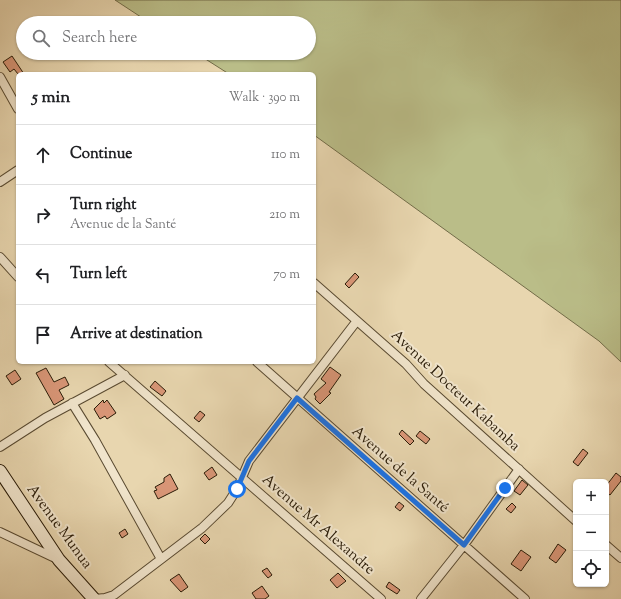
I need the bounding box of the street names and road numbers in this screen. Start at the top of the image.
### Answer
street label: Avenue Docteur Kabamba [386,325,524,457]
street label: Avenue de la Santé [347,422,453,518]
street label: Avenue Mr Alexandre [257,470,379,580]
street label: Avenue Munua [21,480,97,574]

